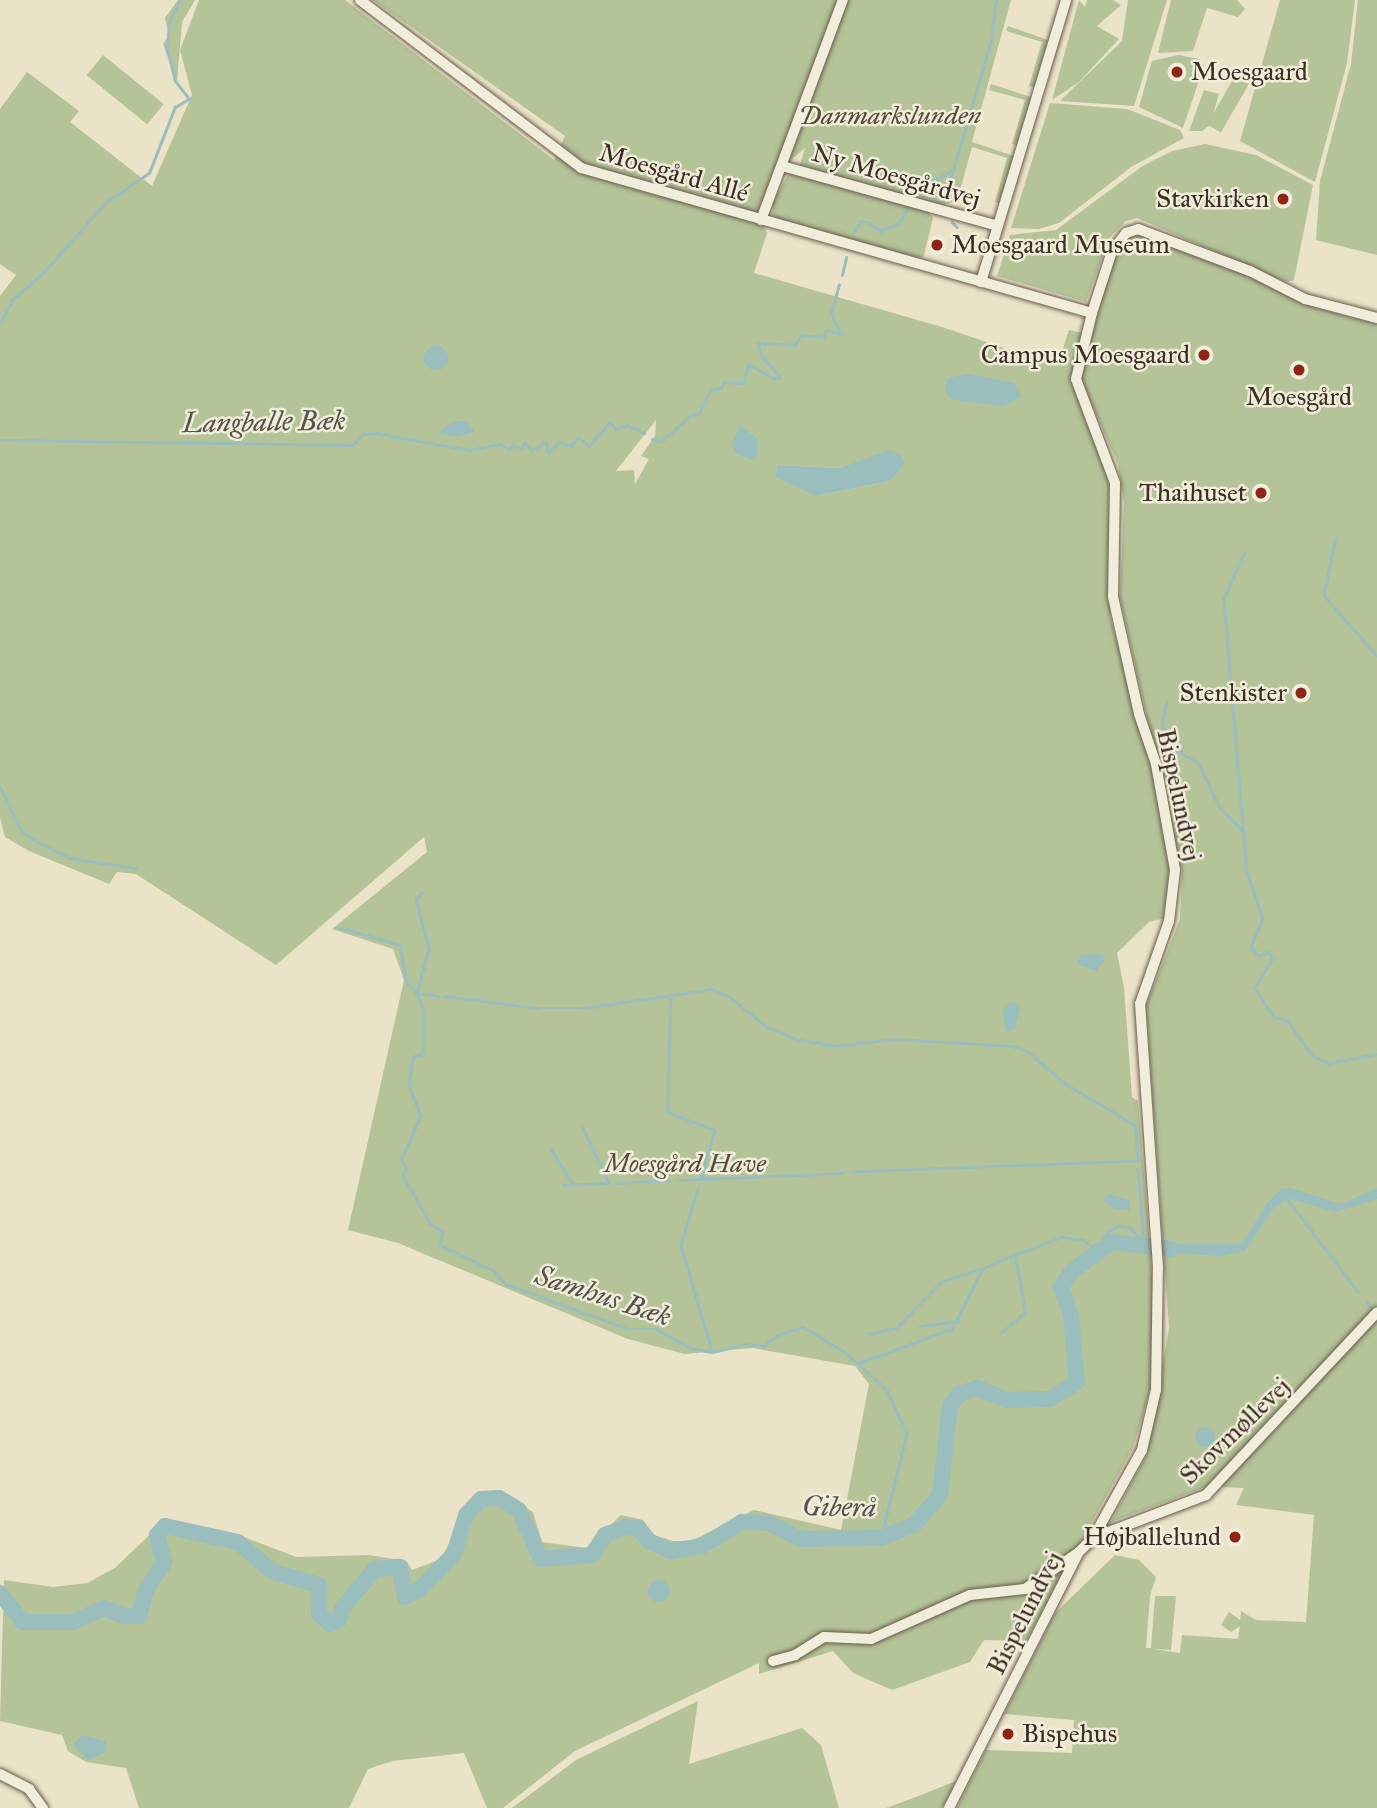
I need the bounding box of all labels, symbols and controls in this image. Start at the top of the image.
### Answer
place label: Moesgaard [1191,56,1308,88]
marker: Moesgaard [1169,64,1185,80]
park label: Danmarkslunden [799,100,981,132]
street label: Moesgård Allé [596,137,752,209]
street label: Ny Moesgårdvej [808,137,984,215]
place label: Stavkirken [1156,183,1269,215]
marker: Stavkirken [1275,191,1291,207]
place label: Moesgaard Museum [951,229,1170,261]
marker: Moesgaard Museum [929,237,945,253]
place label: Campus Moesgaard [981,339,1190,371]
marker: Campus Moesgaard [1196,347,1212,363]
marker: Moesgård [1291,362,1307,378]
place label: Moesgård [1246,381,1352,413]
water label: Langballe Bæk [182,404,346,440]
place label: Thaihuset [1139,477,1247,509]
marker: Thaihuset [1253,485,1269,501]
place label: Stenkister [1179,677,1287,709]
marker: Stenkister [1293,685,1309,701]
street label: Bispelundvej [1150,726,1208,864]
park label: Moesgård Have [604,1148,766,1180]
water label: Samhus Bæk [531,1258,675,1334]
street label: Skovmøllevej [1173,1371,1297,1491]
water label: Giberå [802,1490,876,1524]
place label: Højballelund [1083,1521,1221,1553]
marker: Højballelund [1227,1529,1243,1545]
street label: Bispelundvej [981,1546,1069,1680]
place label: Bispehus [1022,1718,1117,1750]
marker: Bispehus [1000,1726,1016,1742]

